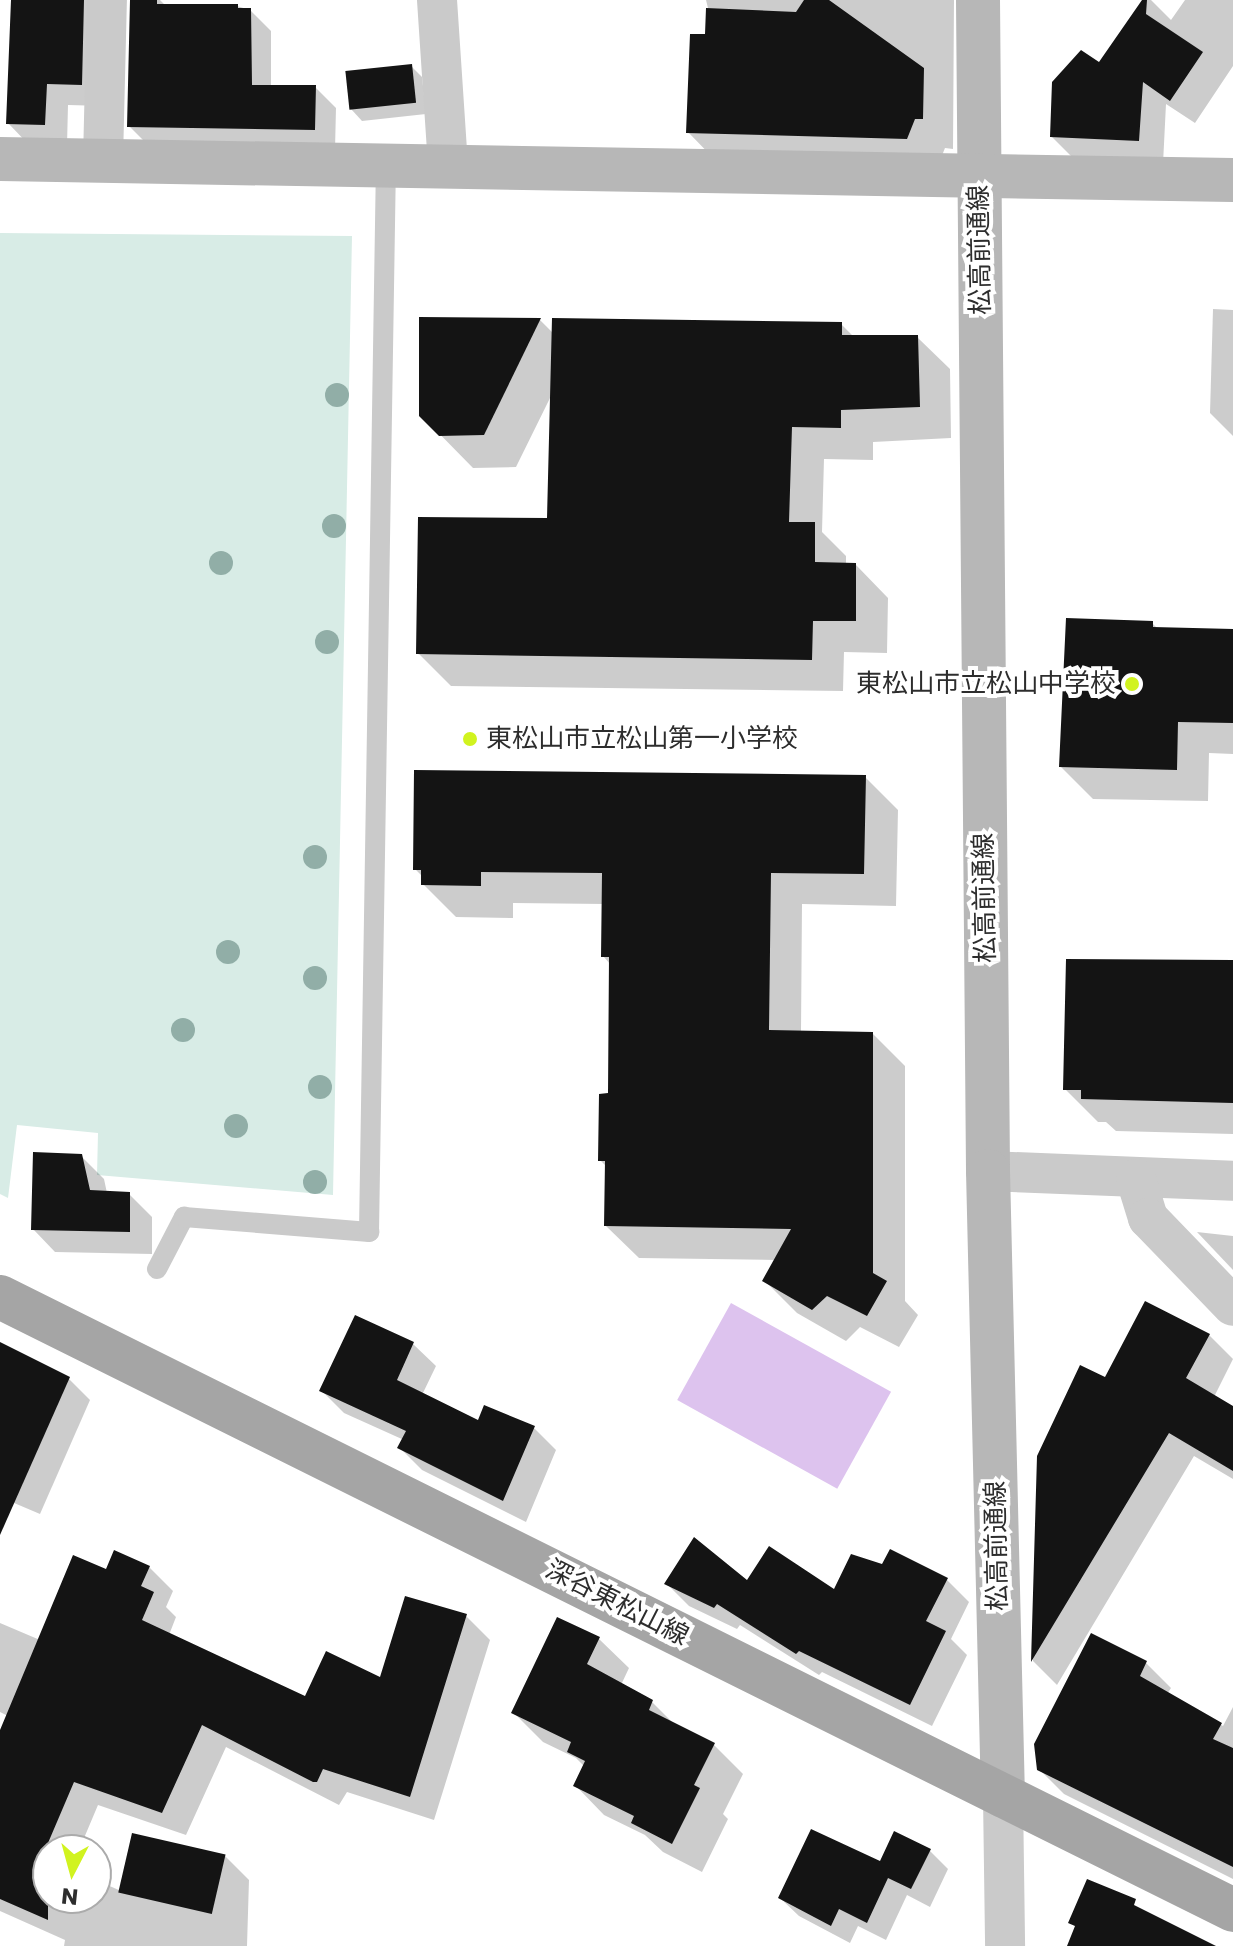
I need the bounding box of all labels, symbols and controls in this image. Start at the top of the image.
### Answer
street label: 松高前通線 [963,185,997,315]
place label: 東松山市立松山中学校 [856,668,1116,700]
marker: 東松山市立松山中学校 [1123,675,1141,693]
place label: 東松山市立松山第一小学校 [486,723,798,755]
marker: 東松山市立松山第一小学校 [461,730,479,748]
street label: 松高前通線 [968,833,1002,963]
street label: 松高前通線 [980,1481,1014,1611]
street label: 深谷東松山線 [540,1554,694,1652]
north arrow [32,1834,112,1914]
text: N [60,1880,80,1913]

